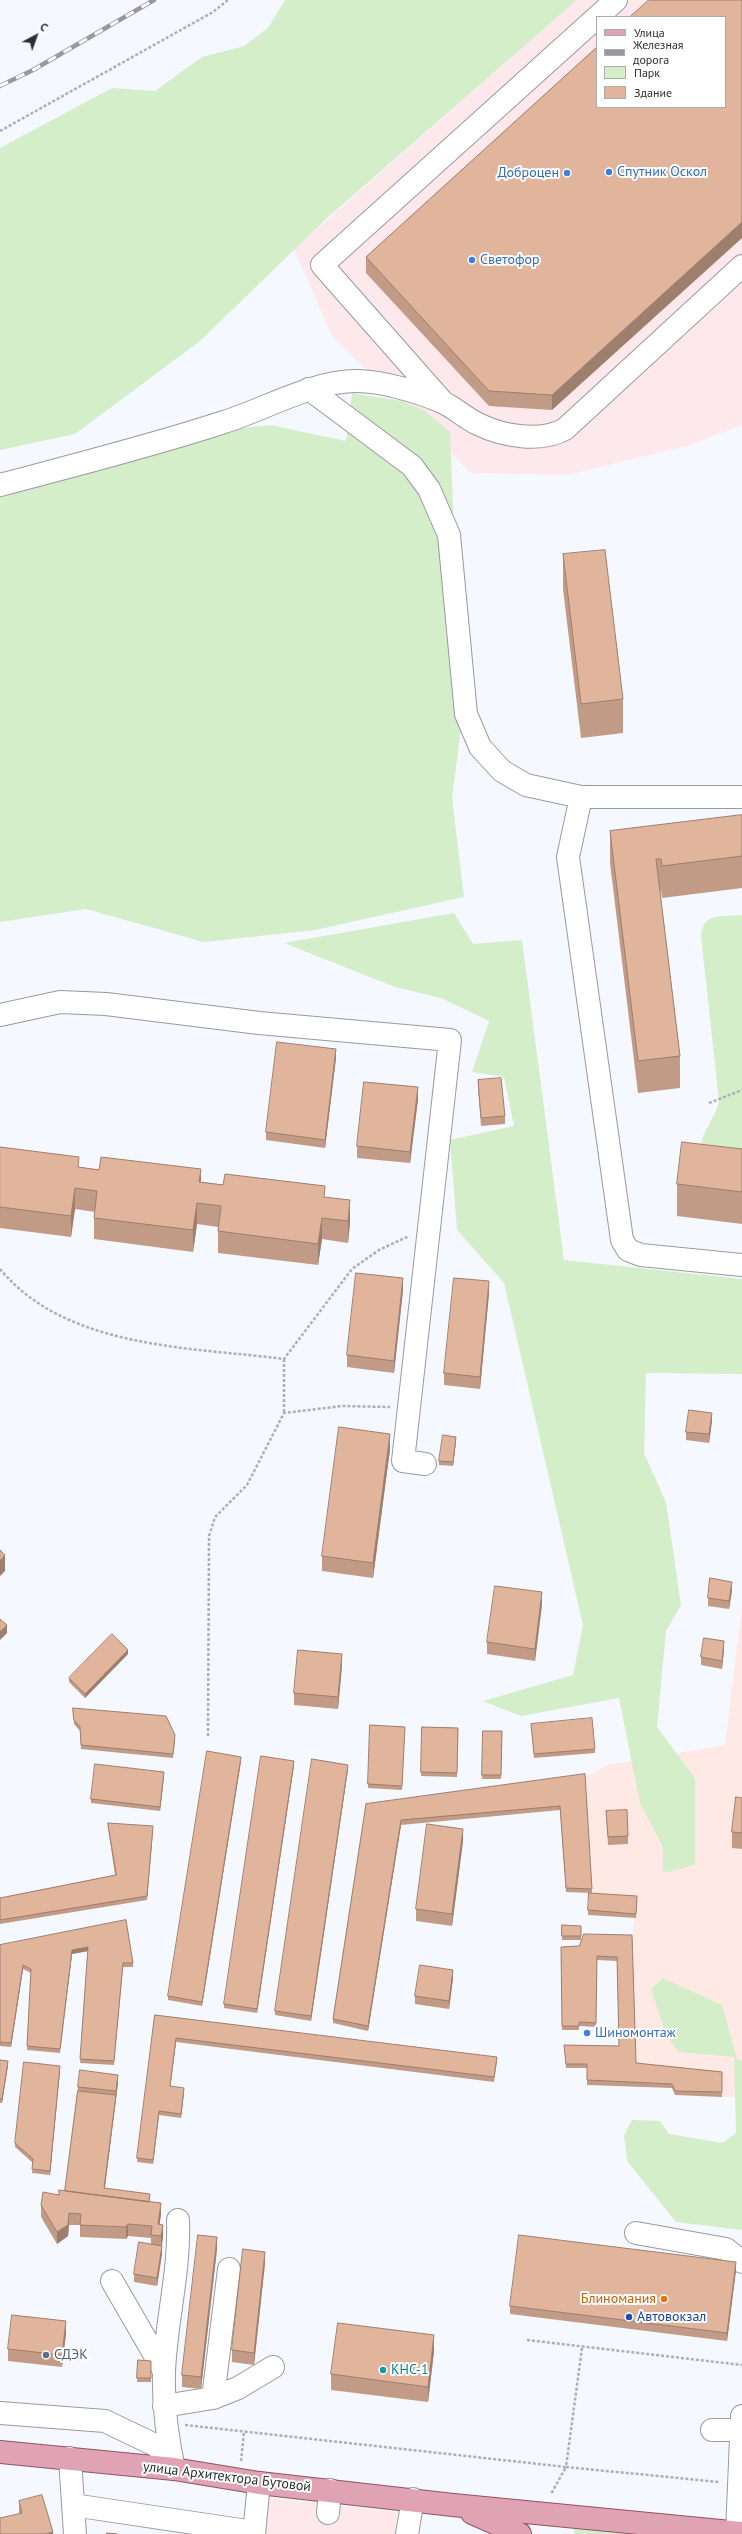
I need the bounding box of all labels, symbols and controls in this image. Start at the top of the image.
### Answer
north arrow [16,16,56,56]
legend [596,16,726,108]
text: С [37,20,51,34]
text: Улица [634,25,665,40]
text: Железная дорога [633,37,684,67]
text: Парк [634,65,660,80]
text: Здание [634,85,672,100]
place label: Спутник Оскол [617,164,707,180]
place label: Доброцен [498,165,559,181]
marker: Спутник Оскол [604,167,614,177]
marker: Доброцен [562,168,572,178]
place label: Светофор [480,252,540,268]
marker: Светофор [467,255,477,265]
place label: Шиномонтаж [595,2025,676,2041]
marker: Шиномонтаж [582,2028,592,2038]
place label: Блиномания [581,2291,656,2307]
marker: Блиномания [659,2294,669,2304]
place label: Автовокзал [637,2309,706,2325]
marker: Автовокзал [624,2312,634,2322]
place label: СДЭК [54,2347,88,2363]
marker: СДЭК [41,2350,51,2360]
place label: КНС-1 [391,2362,429,2378]
marker: КНС-1 [378,2365,388,2375]
street label: улица Архитектора Бутовой [142,2458,312,2496]

